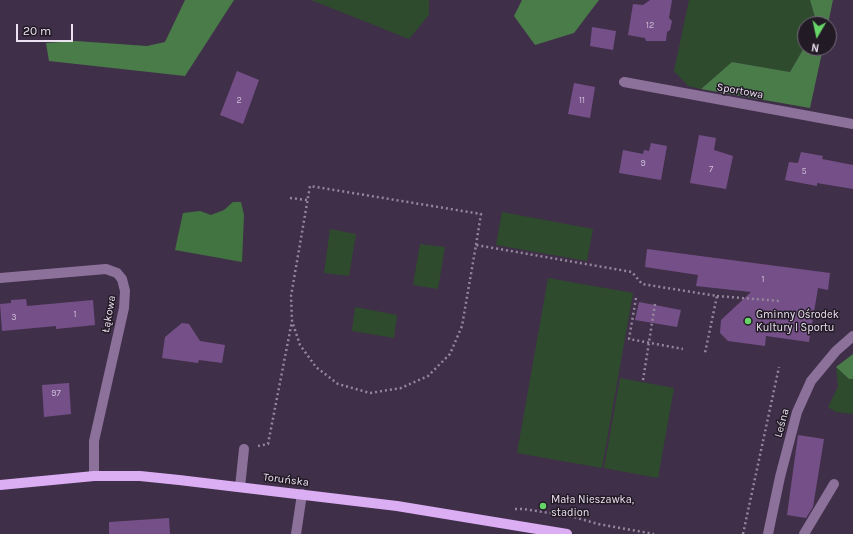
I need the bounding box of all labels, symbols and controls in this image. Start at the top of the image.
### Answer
scale bar [18,16,75,42]
north arrow [797,16,837,56]
house number: 12 [646,20,654,30]
text: 20 m [23,24,51,38]
text: N [810,40,820,54]
street label: Sportowa [716,80,764,102]
house number: 2 [236,95,242,105]
house number: 11 [579,95,585,105]
house number: 9 [640,158,646,168]
house number: 7 [709,164,713,174]
house number: 5 [801,166,807,176]
house number: 1 [762,274,764,284]
street label: Łąkowa [99,294,119,334]
place label: Gminny Ośrodek Kultury I Sportu [756,308,839,334]
house number: 1 [74,309,76,319]
house number: 3 [11,312,17,322]
marker: Gminny Ośrodek Kultury I Sportu [743,316,753,326]
house number: 97 [51,388,61,398]
street label: Leśna [772,407,792,439]
street label: Toruńska [262,471,310,489]
place label: Mała Nieszawka, stadion [551,493,634,519]
marker: Mała Nieszawka, stadion [538,501,548,511]

